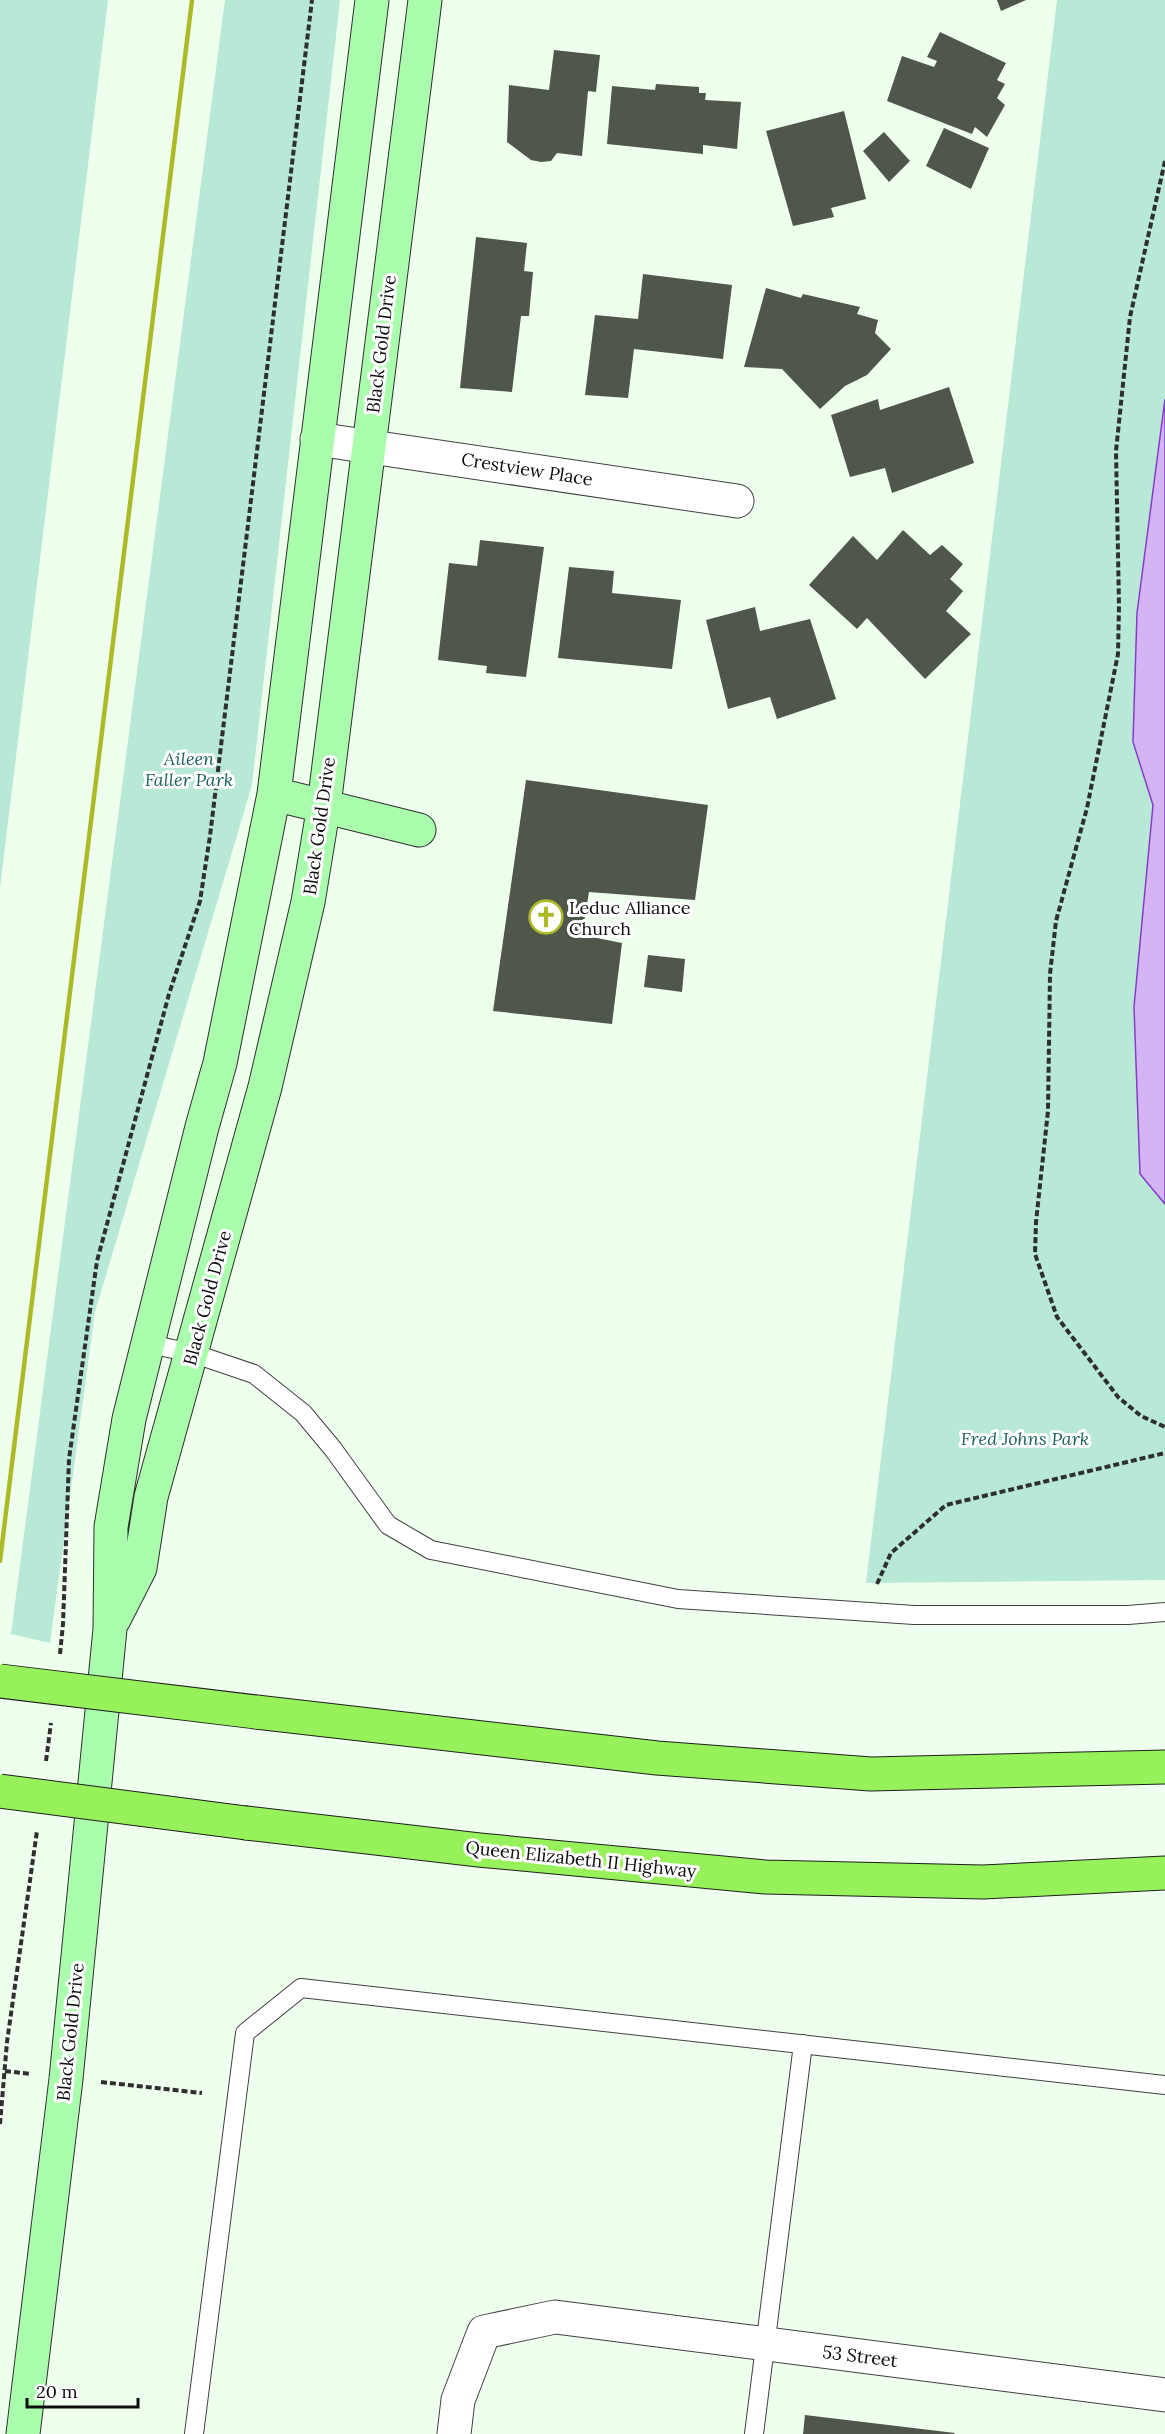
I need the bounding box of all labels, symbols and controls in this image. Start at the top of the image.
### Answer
street label: Black Gold Drive [361,273,401,414]
street label: Crestview Place [460,447,595,491]
park label: Aileen Faller Park [145,747,233,791]
street label: Black Gold Drive [298,755,340,896]
place label: Leduc Alliance Church [569,896,691,940]
church icon: Leduc Alliance Church [528,899,564,935]
street label: Black Gold Drive [178,1228,236,1368]
park label: Fred Johns Park [961,1427,1089,1450]
street label: Queen Elizabeth II Highway [464,1835,698,1883]
street label: Black Gold Drive [51,1962,89,2102]
street label: 53 Street [821,2340,899,2372]
scale bar [27,2371,138,2409]
text: 20 m [36,2380,78,2403]

